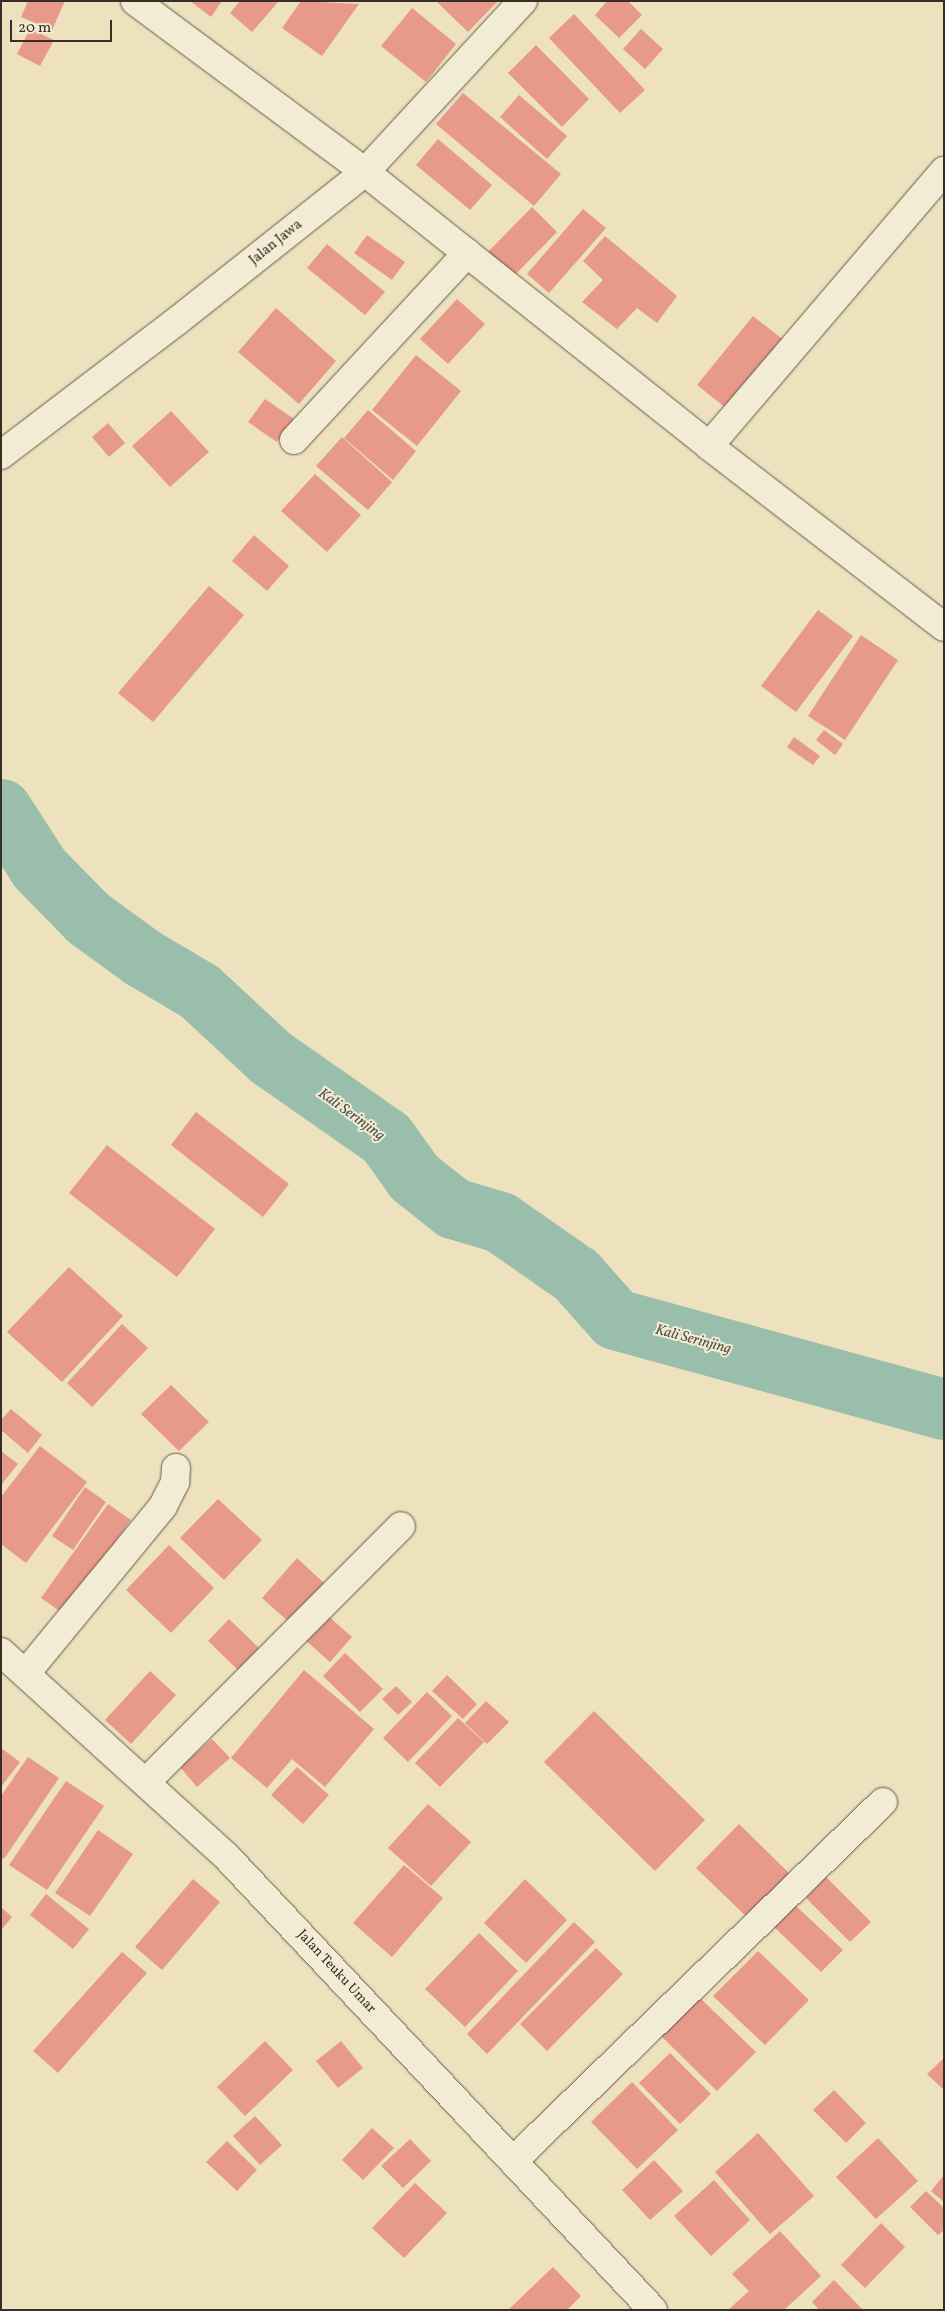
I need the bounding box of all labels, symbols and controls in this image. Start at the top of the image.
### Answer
scale bar [12,10,115,42]
text: 20 m [18,18,51,39]
street label: Jalan Jawa [246,217,306,269]
water label: Kali Serinjing [314,1085,388,1145]
water label: Kali Serinjing [653,1321,733,1359]
street label: Jalan Teuku Umar [293,1927,379,2017]

